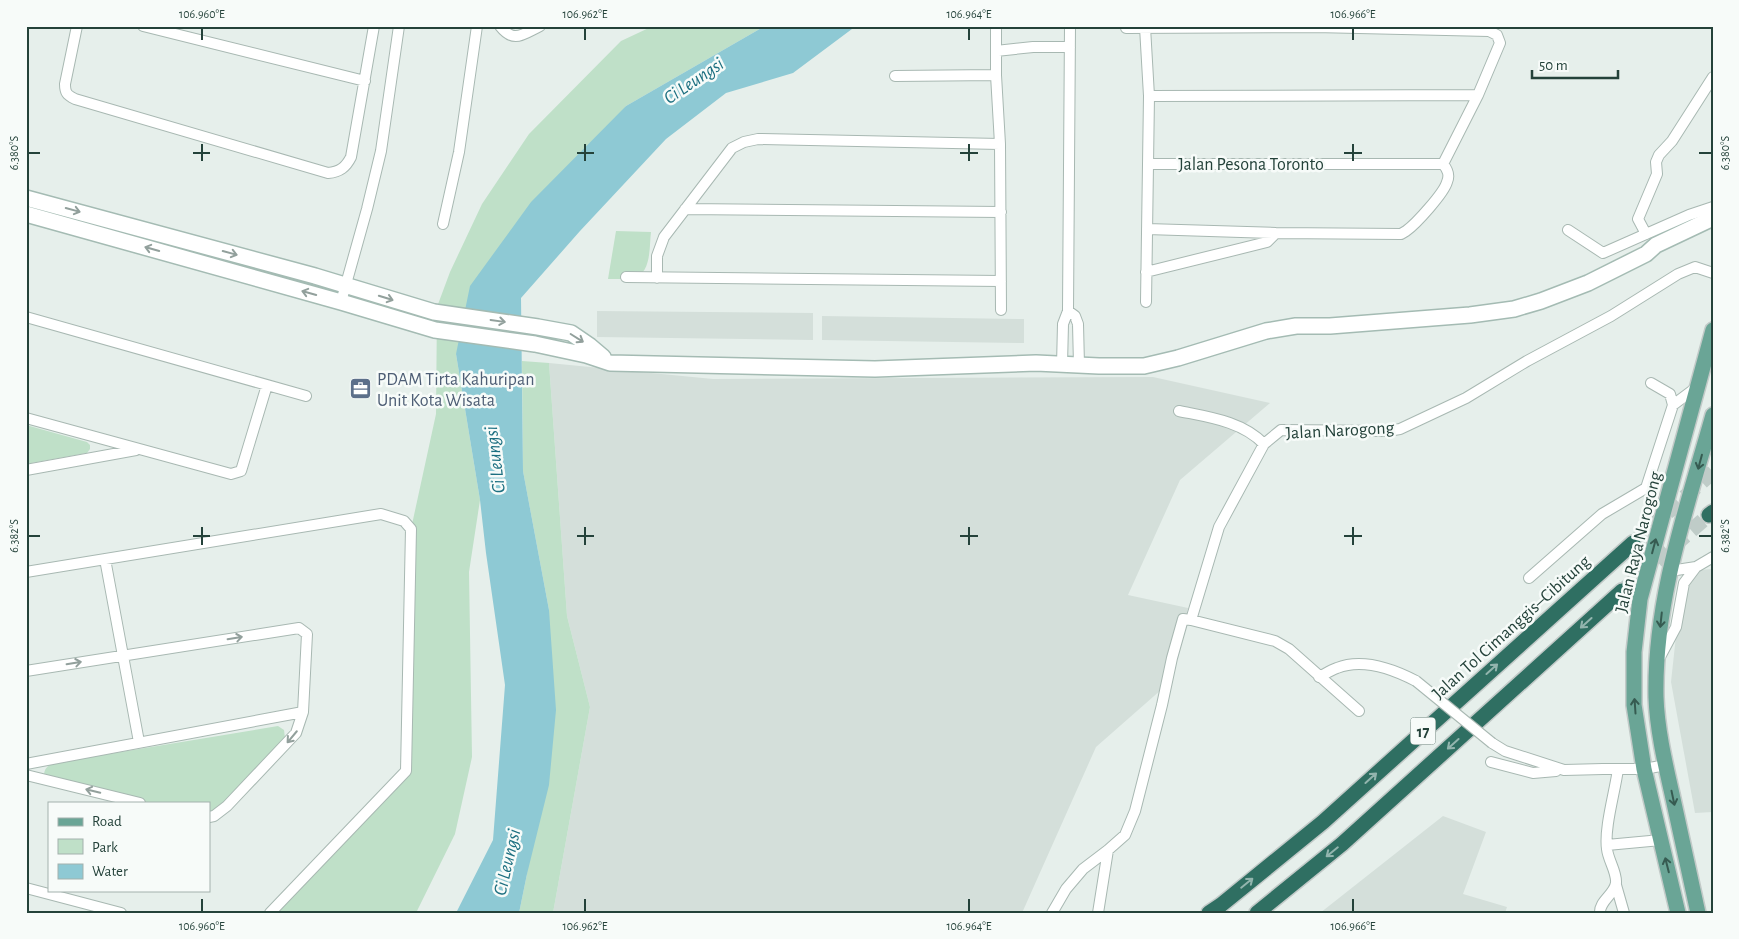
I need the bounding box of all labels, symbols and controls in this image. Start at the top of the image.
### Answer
text: 106.960°E [179,8,225,20]
text: 106.962°E [563,8,608,20]
text: 106.964°E [946,8,992,20]
text: 106.966°E [1330,8,1376,20]
scale bar [1532,48,1618,80]
water label: Ci Leungsi [661,55,727,108]
text: 50 m [1539,58,1568,73]
text: 6.380°S [8,135,20,170]
text: 6.380°S [1719,135,1731,170]
street label: Jalan Pesona Toronto [1178,156,1324,174]
one-way arrow [65,206,81,216]
one-way arrow [145,244,161,254]
one-way arrow [222,249,238,258]
one-way arrow [301,287,317,297]
one-way arrow [378,293,394,303]
one-way arrow [490,316,506,326]
one-way arrow [570,333,584,343]
place label: PDAM Tirta Kahuripan Unit Kota Wisata [377,371,534,410]
office icon: PDAM Tirta Kahuripan Unit Kota Wisata [349,377,373,401]
street label: Jalan Narogong [1285,419,1395,443]
water label: Ci Leungsi [482,425,509,494]
one-way arrow [1695,453,1704,469]
street label: Jalan Raya Narogong [1613,470,1665,615]
text: 6.382°S [8,519,20,553]
text: 6.382°S [1719,519,1731,553]
one-way arrow [1650,539,1659,555]
street label: Jalan Tol Cimanggis–Cibitung [1429,552,1594,703]
one-way arrow [1656,611,1666,627]
one-way arrow [1580,617,1593,629]
one-way arrow [227,633,243,643]
one-way arrow [66,658,82,668]
one-way arrow [1485,663,1498,675]
one-way arrow [1630,699,1639,715]
road number: 17 [1410,718,1436,744]
one-way arrow [286,730,297,743]
one-way arrow [1446,738,1459,750]
one-way arrow [1365,772,1378,784]
one-way arrow [85,786,101,795]
one-way arrow [1669,790,1678,806]
legend [48,802,210,892]
text: Road [92,814,122,829]
water label: Ci Leungsi [491,827,524,897]
text: Park [92,840,118,855]
one-way arrow [1325,847,1338,858]
one-way arrow [1662,858,1671,874]
text: Water [92,864,128,879]
one-way arrow [1240,878,1253,889]
text: 106.960°E [179,920,225,932]
text: 106.962°E [563,920,608,932]
text: 106.964°E [946,920,992,932]
text: 106.966°E [1330,920,1376,932]

